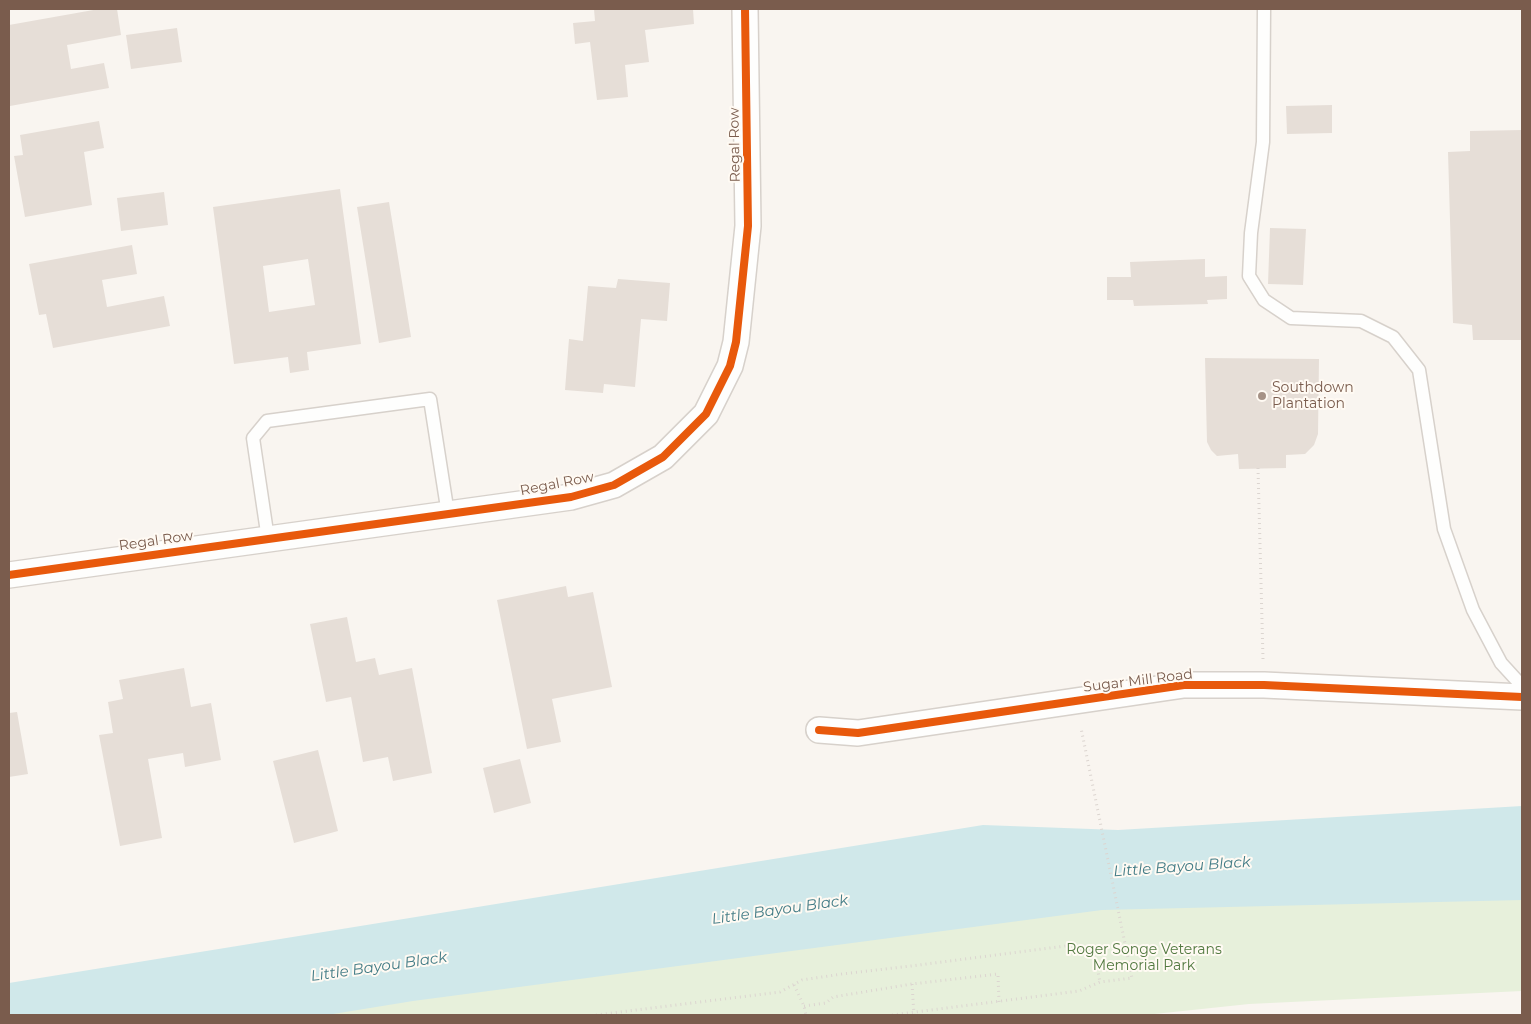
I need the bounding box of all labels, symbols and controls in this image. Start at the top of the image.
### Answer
street label: Regal Row [726,107,744,183]
place label: Southdown Plantation [1272,380,1354,412]
marker: Southdown Plantation [1256,390,1268,402]
street label: Regal Row [519,469,595,499]
street label: Regal Row [118,527,194,555]
street label: Sugar Mill Road [1082,666,1194,696]
water label: Little Bayou Black [1113,853,1251,881]
water label: Little Bayou Black [711,892,849,928]
park label: Roger Songe Veterans Memorial Park [1066,942,1222,974]
water label: Little Bayou Black [310,949,448,985]

